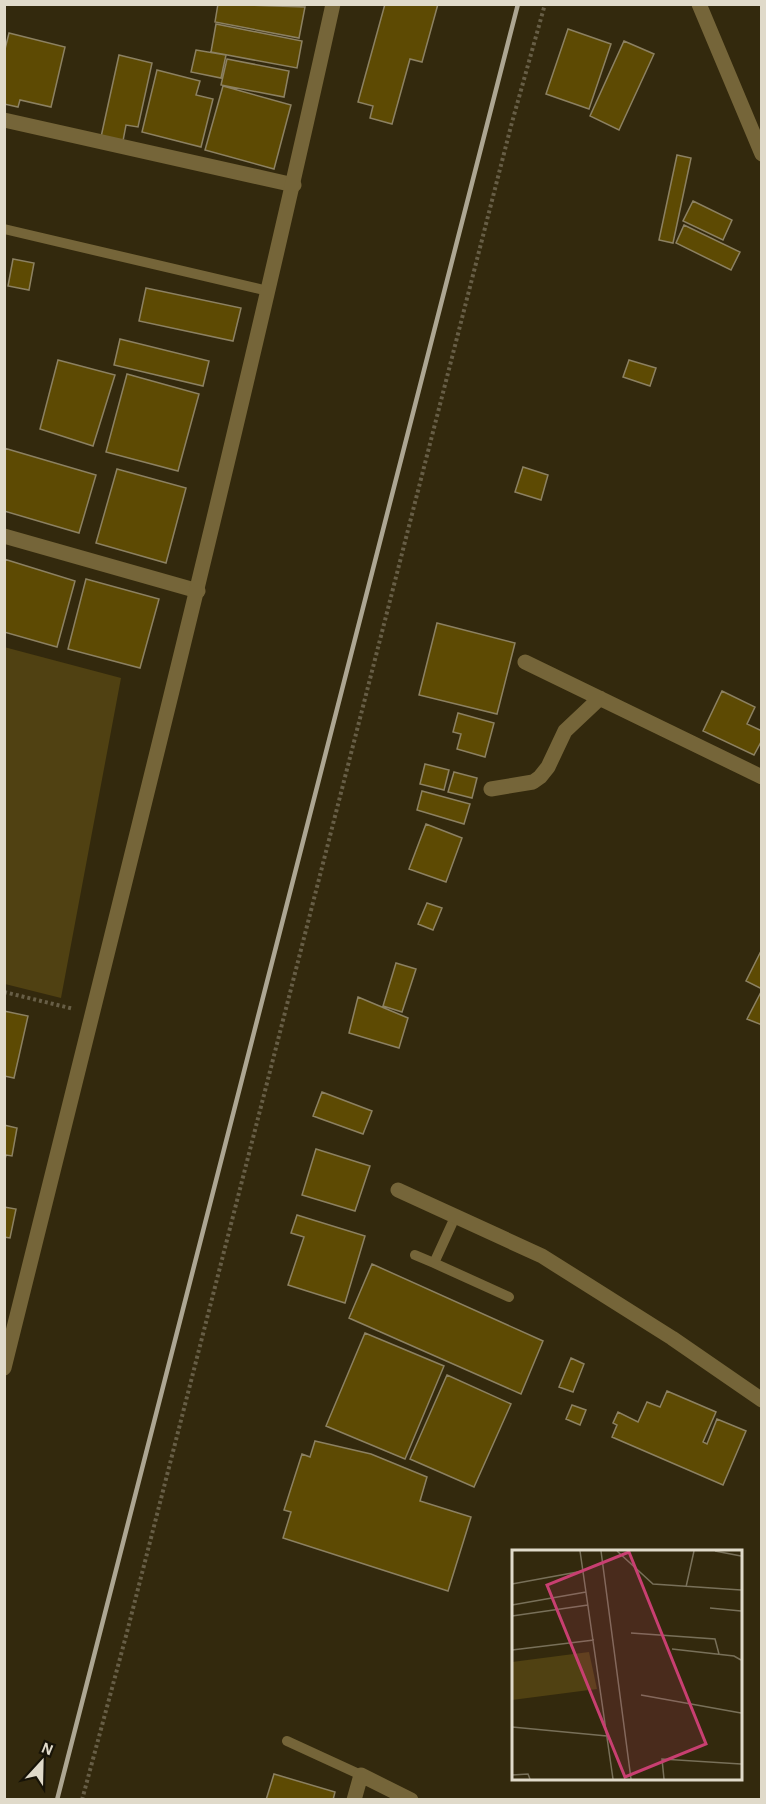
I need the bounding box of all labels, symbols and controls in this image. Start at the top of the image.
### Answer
inset map [512,1550,742,1780]
north arrow [12,1732,72,1792]
text: N [39,1740,55,1759]

